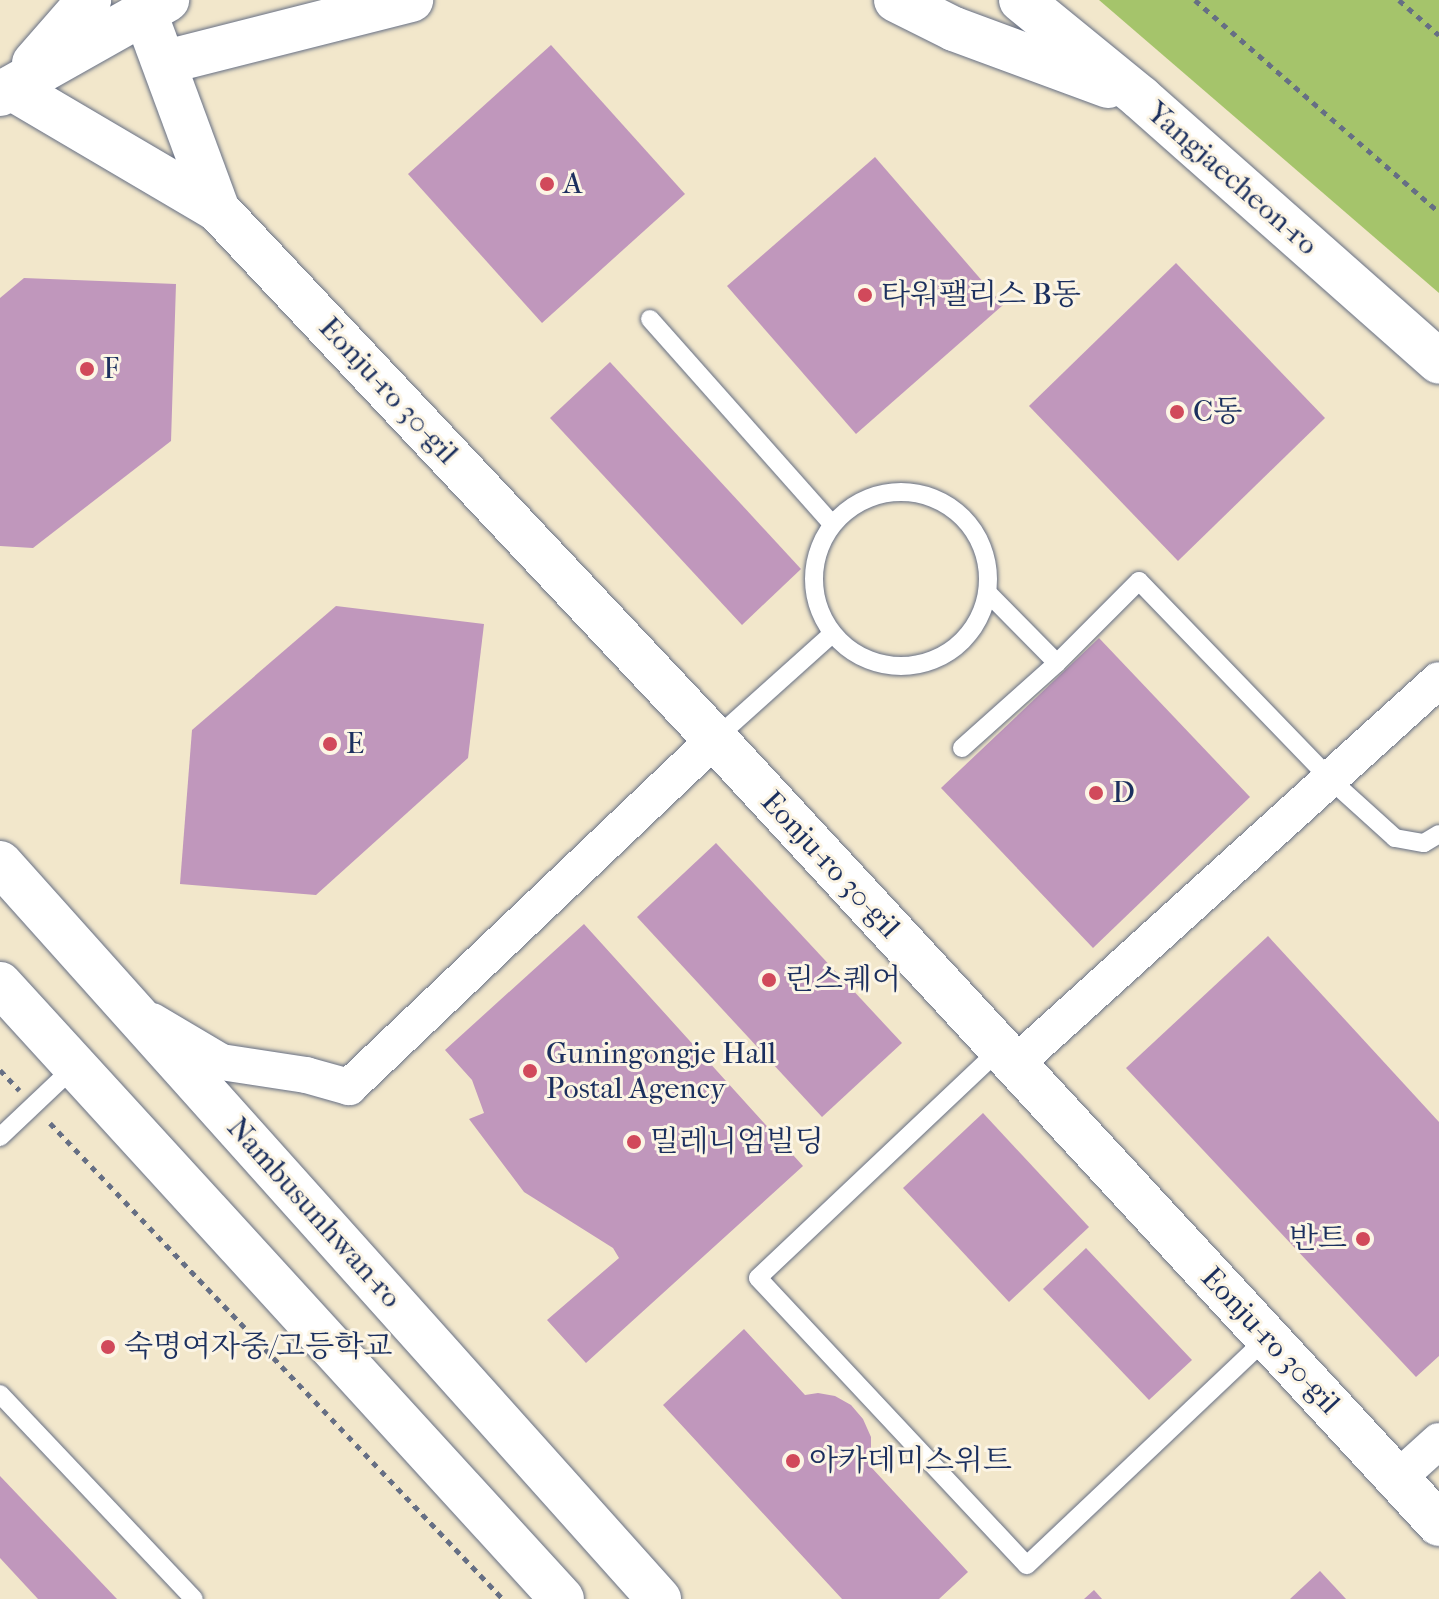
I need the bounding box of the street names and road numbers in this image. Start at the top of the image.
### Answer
street label: Yangjaecheon-ro [1139,95,1325,263]
street label: Eonju-ro 30-gil [311,310,465,472]
street label: Eonju-ro 30-gil [753,784,907,946]
street label: Nambusunhwan-ro [219,1110,409,1316]
street label: Eonju-ro 30-gil [1193,1260,1347,1422]

